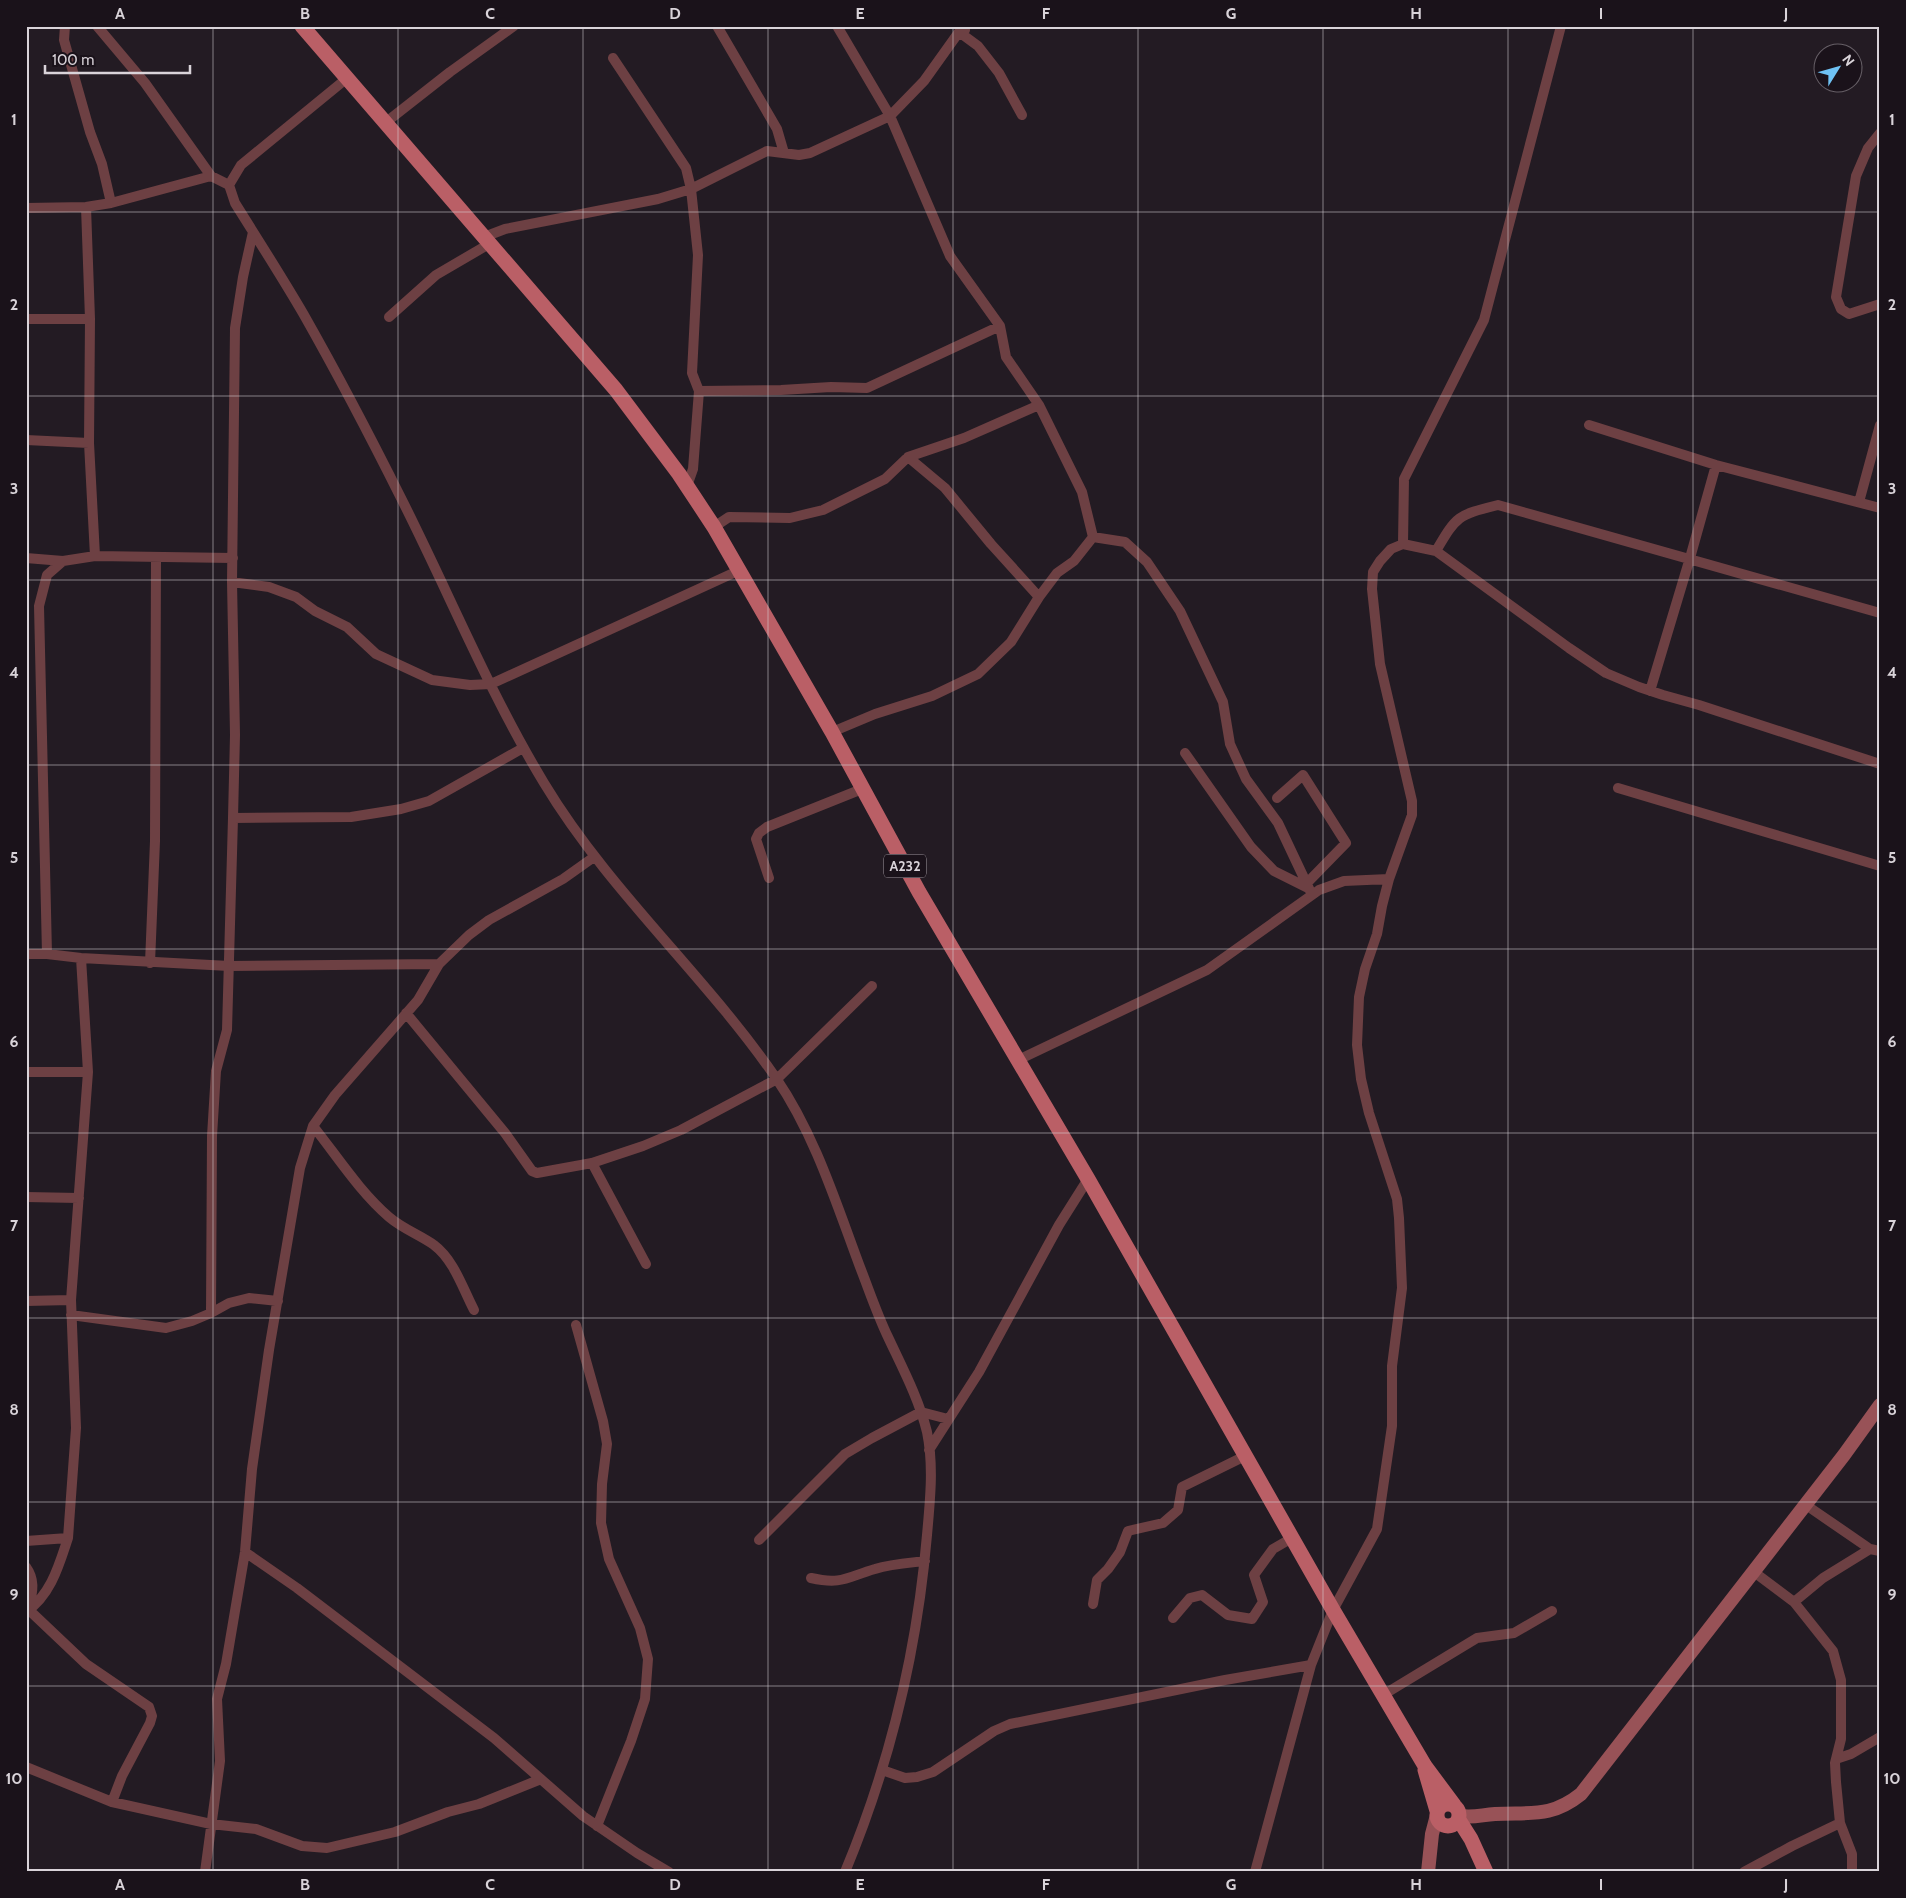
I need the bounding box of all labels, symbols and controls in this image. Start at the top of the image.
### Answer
text: A [115,4,125,23]
text: B [300,4,310,23]
text: C [485,4,495,23]
text: D [669,4,681,23]
text: E [855,4,865,23]
text: F [1042,4,1051,23]
text: G [1226,4,1236,23]
text: H [1410,4,1422,23]
text: I [1599,4,1603,23]
text: J [1783,4,1788,23]
scale bar [45,42,190,74]
north arrow [1814,42,1864,92]
text: 100 m [52,51,94,69]
text: N [1838,51,1859,70]
text: 1 [11,110,17,129]
text: 1 [1889,110,1895,129]
text: 2 [10,295,18,314]
text: 2 [1888,295,1896,314]
text: 3 [10,479,18,498]
text: 3 [1888,479,1896,498]
text: 4 [9,663,19,682]
text: 4 [1887,663,1897,682]
text: 5 [10,848,18,867]
text: 5 [1888,848,1896,867]
road number: A232 [884,854,926,878]
text: 6 [10,1032,19,1051]
text: 6 [1888,1032,1897,1051]
text: 7 [10,1216,19,1235]
text: 7 [1888,1216,1897,1235]
text: 8 [9,1400,19,1419]
text: 8 [1887,1400,1897,1419]
text: 9 [10,1585,19,1604]
text: 9 [1888,1585,1897,1604]
text: 10 [5,1769,23,1788]
text: 10 [1883,1769,1901,1788]
text: A [115,1875,125,1894]
text: B [300,1875,310,1894]
text: C [485,1875,495,1894]
text: D [669,1875,681,1894]
text: E [855,1875,865,1894]
text: F [1042,1875,1051,1894]
text: G [1226,1875,1236,1894]
text: H [1410,1875,1422,1894]
text: I [1599,1875,1603,1894]
text: J [1783,1875,1788,1894]

